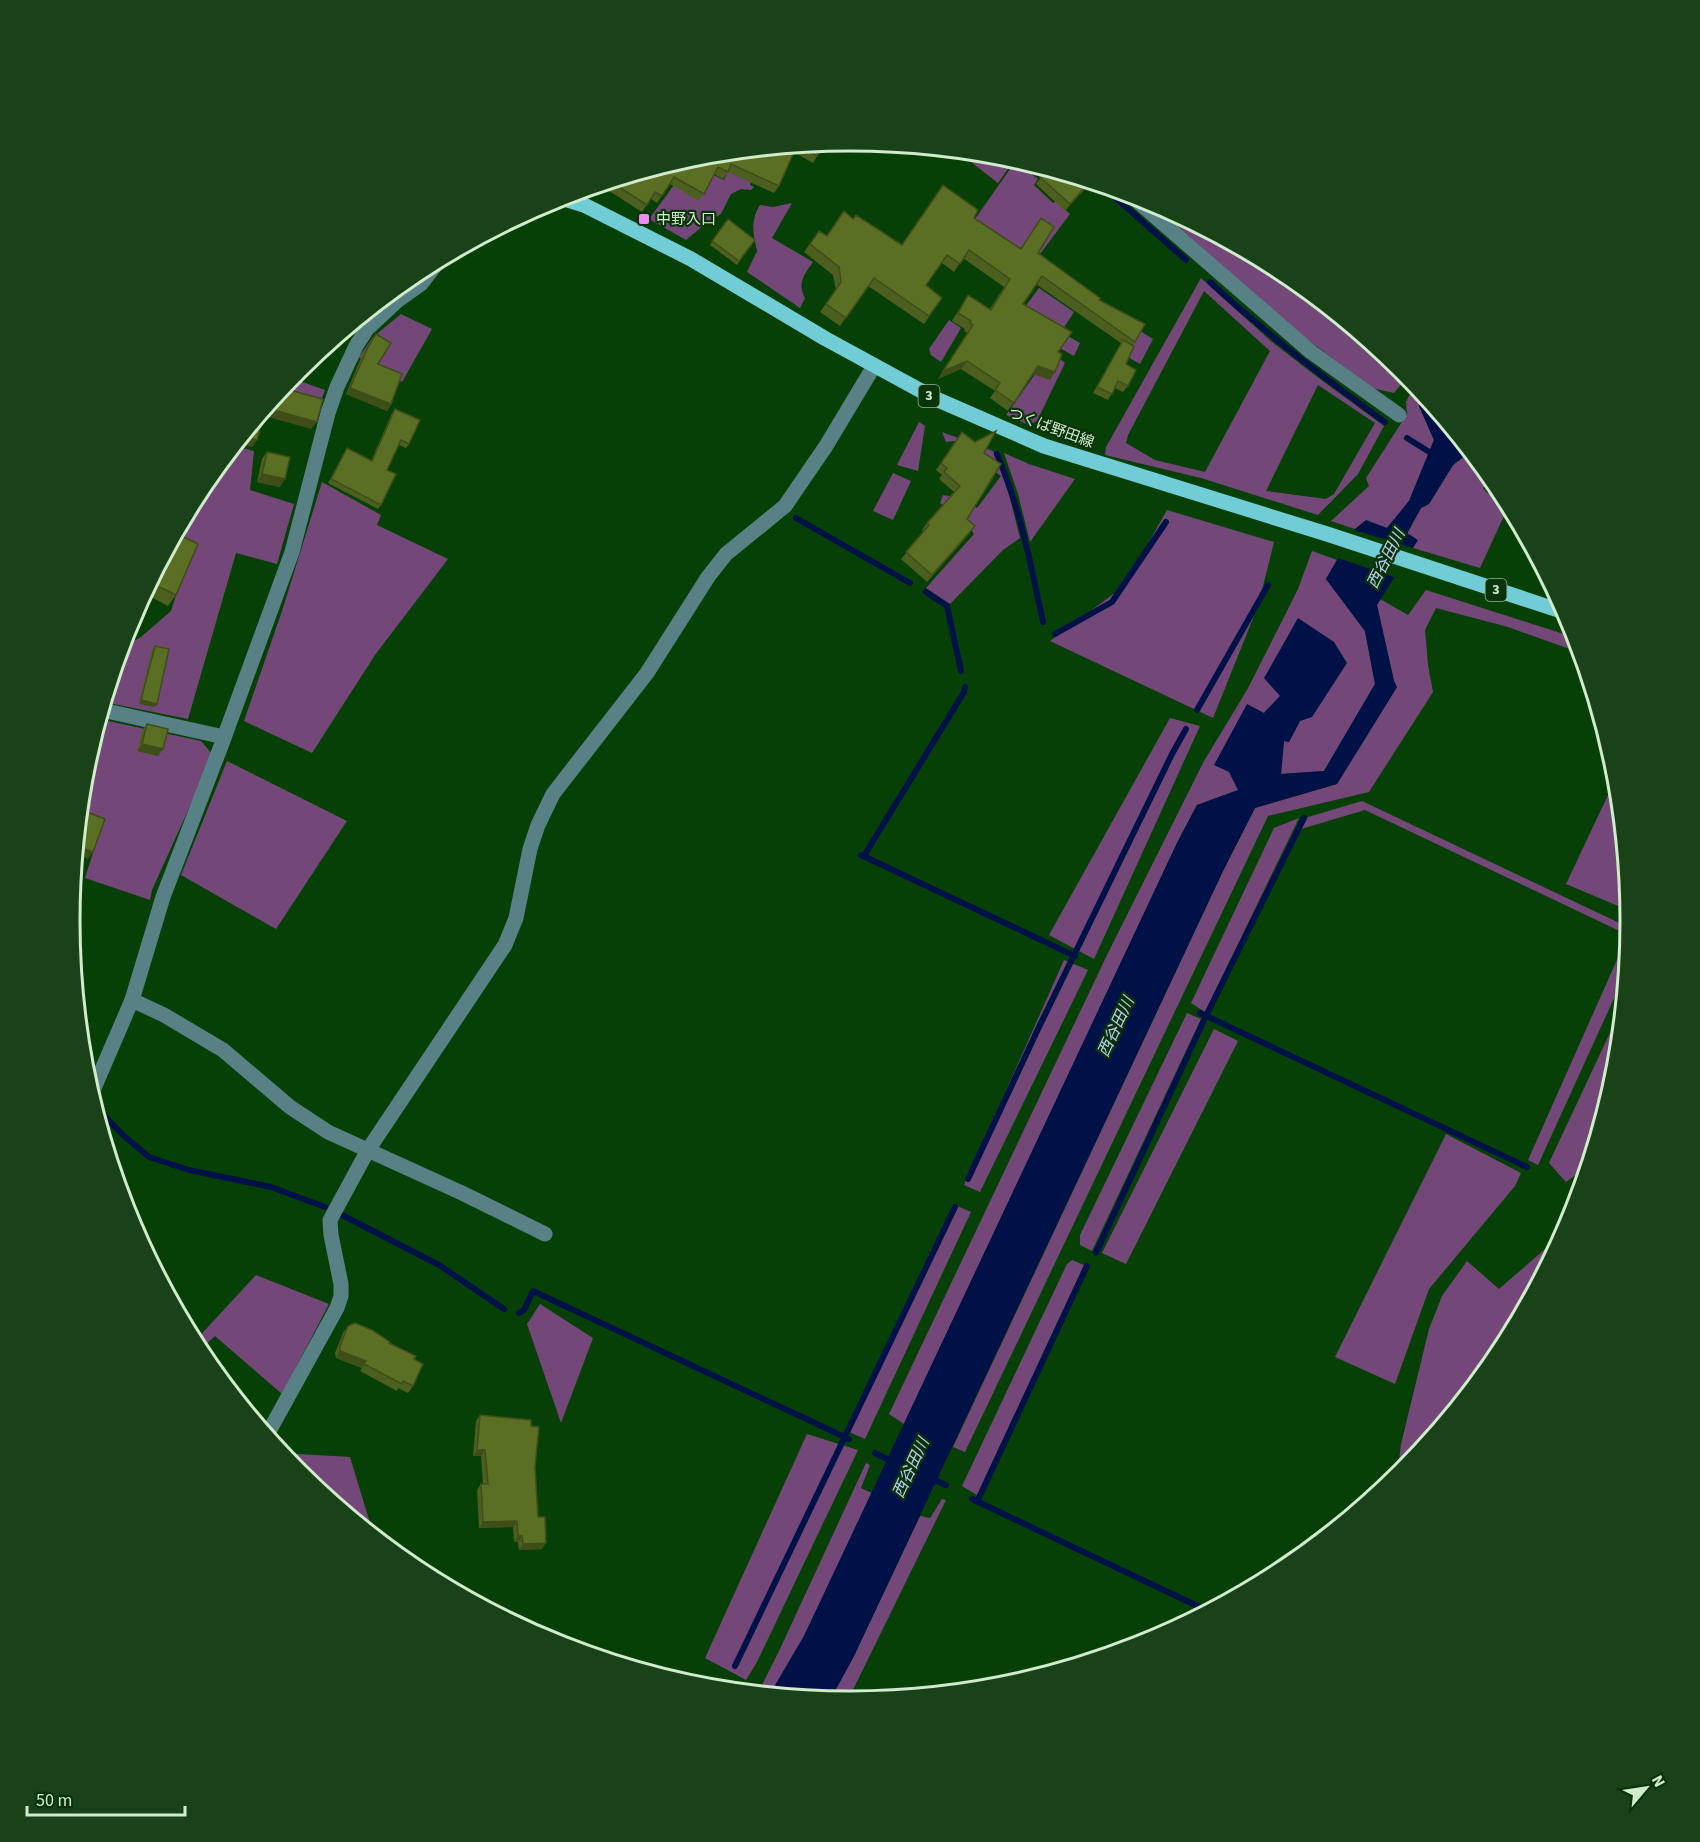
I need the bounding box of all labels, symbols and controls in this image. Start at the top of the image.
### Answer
place label: 中野入口 [656,209,716,230]
marker: 中野入口 [637,212,651,226]
road number: 3 [918,385,940,407]
street label: つくば野田線 [1005,403,1097,453]
water label: 西谷田川 [1362,524,1411,593]
road number: 3 [1486,579,1506,601]
water label: 西谷田川 [1093,992,1140,1061]
water label: 西谷田川 [888,1433,935,1502]
north arrow [1616,1758,1676,1818]
text: N [1646,1771,1670,1791]
scale bar [27,1779,184,1817]
text: 50 m [36,1788,72,1813]

